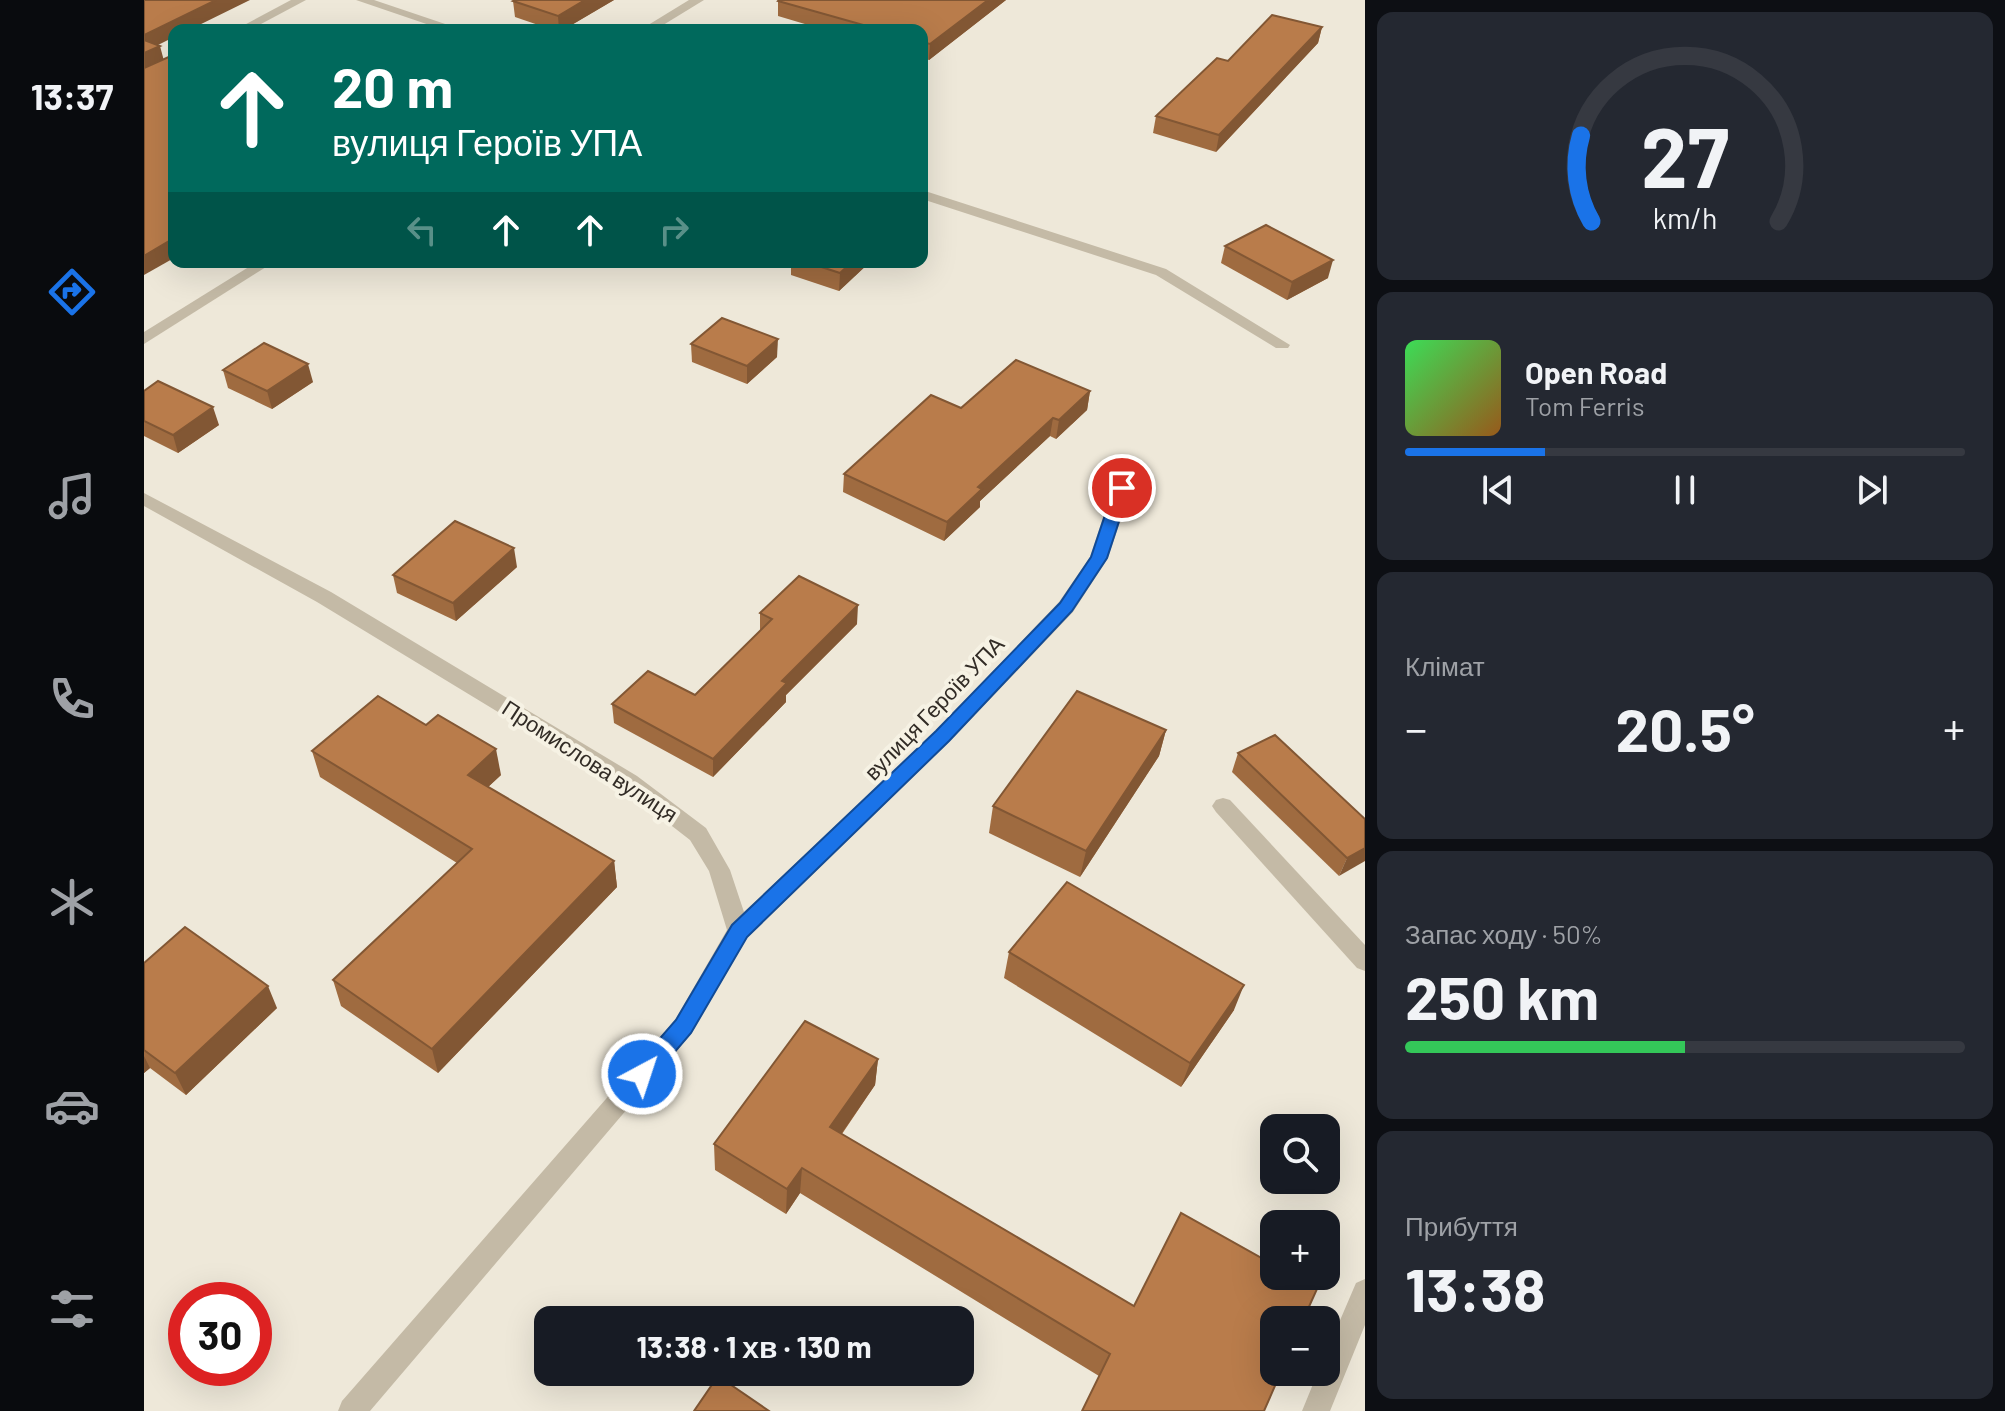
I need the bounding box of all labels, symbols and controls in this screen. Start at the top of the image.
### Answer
text: 20 m [332,52,453,119]
icon: ahead [200,56,304,160]
text: 13:37 [31,74,113,117]
text: 27 [1641,104,1729,204]
text: вулиця Героїв УПА [332,120,642,163]
text: km/h [1653,200,1717,235]
icon: left [400,208,444,252]
icon: ahead [484,208,528,252]
icon: ahead [568,208,612,252]
icon: right [652,208,696,252]
icon: directions [44,264,100,320]
text: Open Road [1525,354,1667,390]
text: Tom Ferris [1525,390,1645,421]
pin [1088,454,1156,522]
icon: arrive [1100,466,1144,510]
icon: music [44,468,100,524]
icon: previous [1476,468,1520,512]
icon: pause [1663,468,1707,512]
icon: next [1850,468,1894,512]
street label: вулиця Героїв УПА [858,630,1009,785]
text: Клімат [1405,650,1485,681]
icon: phone [44,671,100,727]
text: 20.5° [1616,692,1754,764]
street label: Промислова вулиця [498,694,683,827]
text: − [1405,701,1427,754]
text: + [1943,701,1965,754]
icon: climate [44,874,100,930]
text: Запас ходу · 50% [1405,918,1603,949]
text: 250 km [1405,960,1599,1032]
position arrow [600,1032,684,1116]
icon: car [44,1078,100,1134]
map controls [1260,1114,1340,1386]
button: search [1260,1114,1340,1194]
button: + [1260,1210,1340,1290]
text: Прибуття [1405,1210,1518,1241]
text: 13:38 [1405,1252,1545,1324]
icon: filters [44,1281,100,1337]
speed limit sign: 30 [168,1282,272,1386]
button: − [1260,1306,1340,1386]
text: 13:38 · 1 хв · 130 m [637,1328,872,1364]

